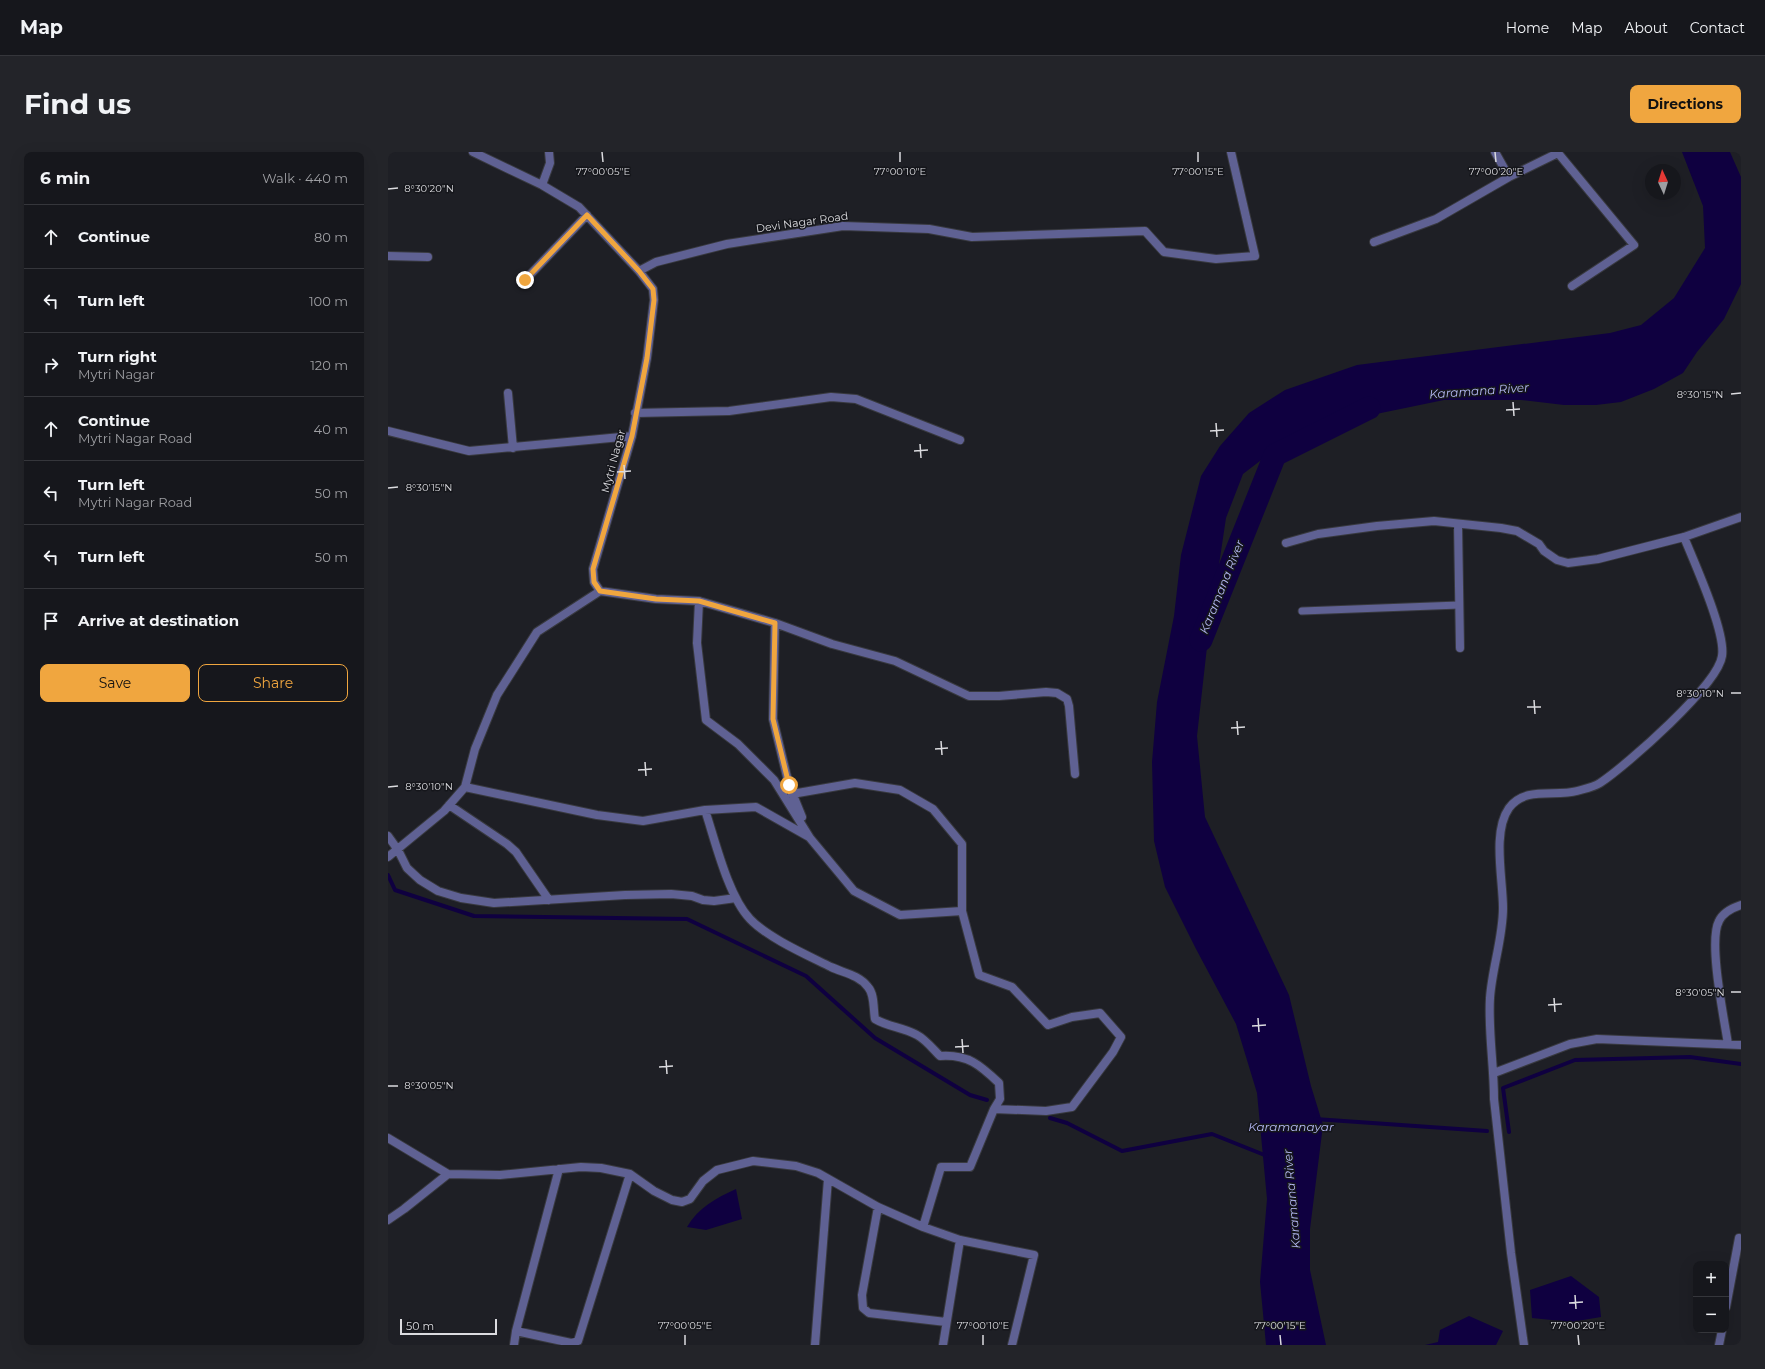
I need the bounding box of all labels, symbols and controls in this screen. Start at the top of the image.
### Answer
text: Map [20,16,63,39]
text: Home [1506,19,1549,37]
text: Map [1571,19,1602,37]
text: About [1624,19,1668,37]
text: Contact [1690,19,1745,37]
button: Directions [1630,85,1741,123]
text: Find us [24,87,131,121]
north arrow [1645,164,1681,200]
text: 77°00'05"E [576,165,630,178]
text: 77°00'10"E [874,165,927,178]
text: 77°00'15"E [1172,165,1224,178]
text: 77°00'20"E [1469,165,1524,178]
text: 6 min [40,168,90,188]
text: Walk · 440 m [262,170,348,186]
text: 8°30'20"N [404,182,454,195]
street label: Devi Nagar Road [755,209,849,235]
icon: ahead [40,226,62,248]
text: Continue [78,227,150,246]
text: 80 m [314,229,348,245]
route end [516,271,534,289]
icon: left [40,290,62,312]
text: Turn left [78,291,145,310]
text: 100 m [309,293,348,309]
text: Turn right [78,347,157,366]
icon: right [40,354,62,376]
text: 120 m [310,357,348,373]
text: Mytri Nagar [78,366,155,382]
water label: Karamana River [1429,380,1529,401]
text: 8°30'15"N [1677,388,1723,401]
text: Continue [78,411,150,430]
icon: ahead [40,418,62,440]
text: 40 m [314,421,348,437]
street label: Mytri Nagar [598,428,628,494]
text: Mytri Nagar Road [78,430,192,446]
text: Turn left [78,475,145,494]
text: 8°30'15"N [406,481,452,494]
icon: left [40,482,62,504]
text: 50 m [315,485,348,501]
text: Mytri Nagar Road [78,494,192,510]
water label: Karamana River [1196,538,1247,636]
icon: left [40,546,62,568]
text: Turn left [78,547,145,566]
text: 50 m [315,549,348,565]
icon: arrive [40,610,62,632]
text: Arrive at destination [78,611,239,630]
button: Save [40,664,190,702]
button: Share [198,664,348,702]
text: 8°30'10"N [1676,687,1724,700]
route start [780,776,798,794]
text: 8°30'10"N [405,780,453,793]
text: 8°30'05"N [1675,986,1725,999]
text: 8°30'05"N [404,1079,454,1092]
water label: Karamanayar [1248,1119,1334,1134]
water label: Karamana River [1280,1149,1303,1249]
map controls [1693,1261,1729,1333]
button: + [1693,1261,1729,1297]
button: − [1693,1297,1729,1333]
scale bar [400,1317,497,1336]
text: 50 m [406,1319,434,1333]
text: 77°00'05"E [658,1319,712,1332]
text: 77°00'10"E [957,1319,1010,1332]
text: 77°00'15"E [1254,1319,1306,1332]
text: 77°00'20"E [1551,1319,1606,1332]

